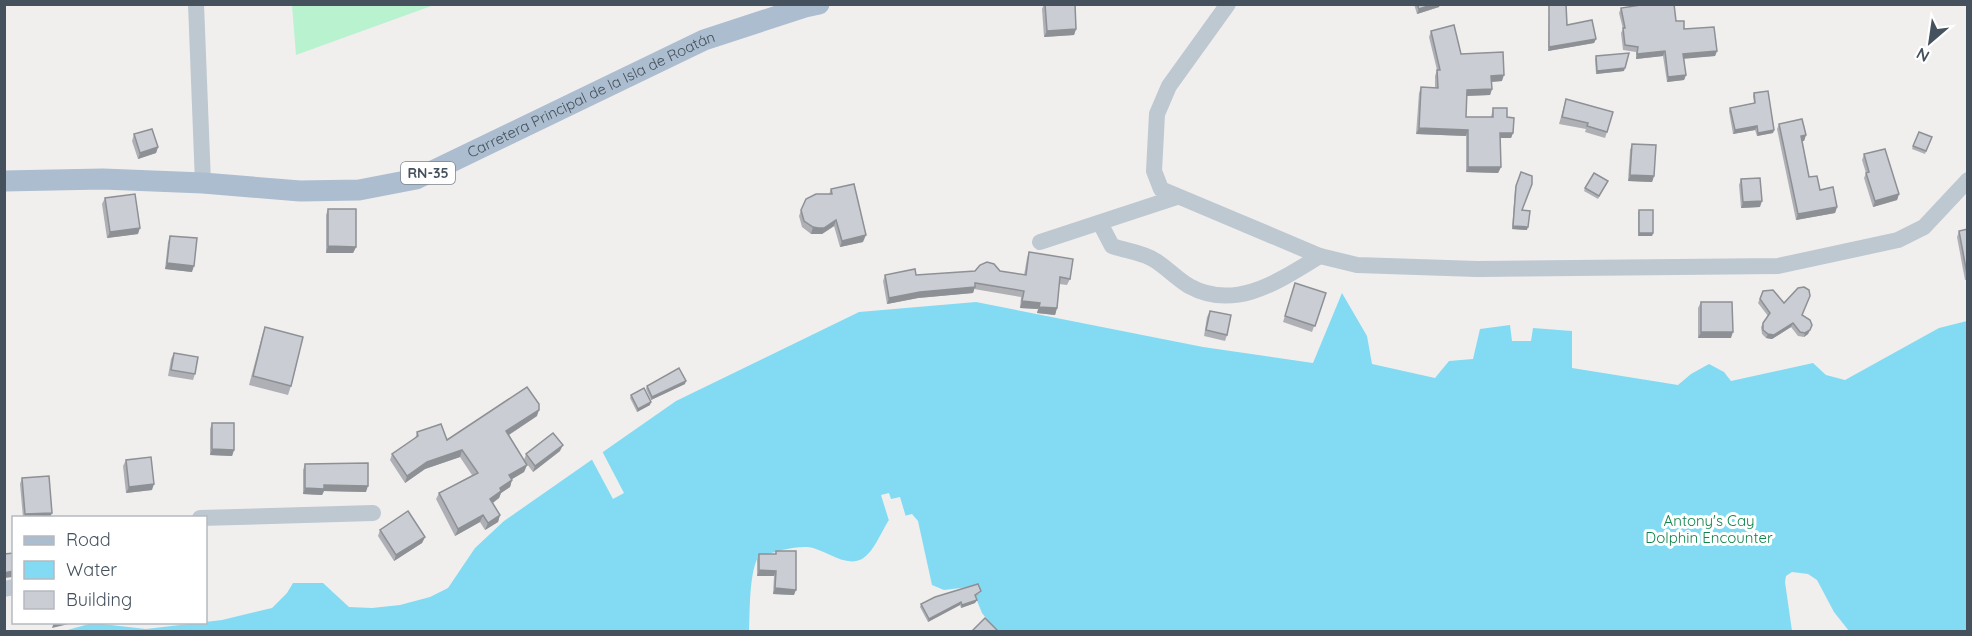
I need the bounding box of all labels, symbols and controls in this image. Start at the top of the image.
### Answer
north arrow [1900,12,1960,72]
street label: Carretera Principal de la Isla de Roatán [464,27,717,162]
text: N [1913,44,1933,67]
road number: RN-35 [401,162,455,184]
park label: Antony's Cay Dolphin Encounter [1645,511,1773,547]
legend [12,516,207,624]
text: Road [66,528,111,551]
text: Water [66,558,117,581]
text: Building [66,588,132,611]

